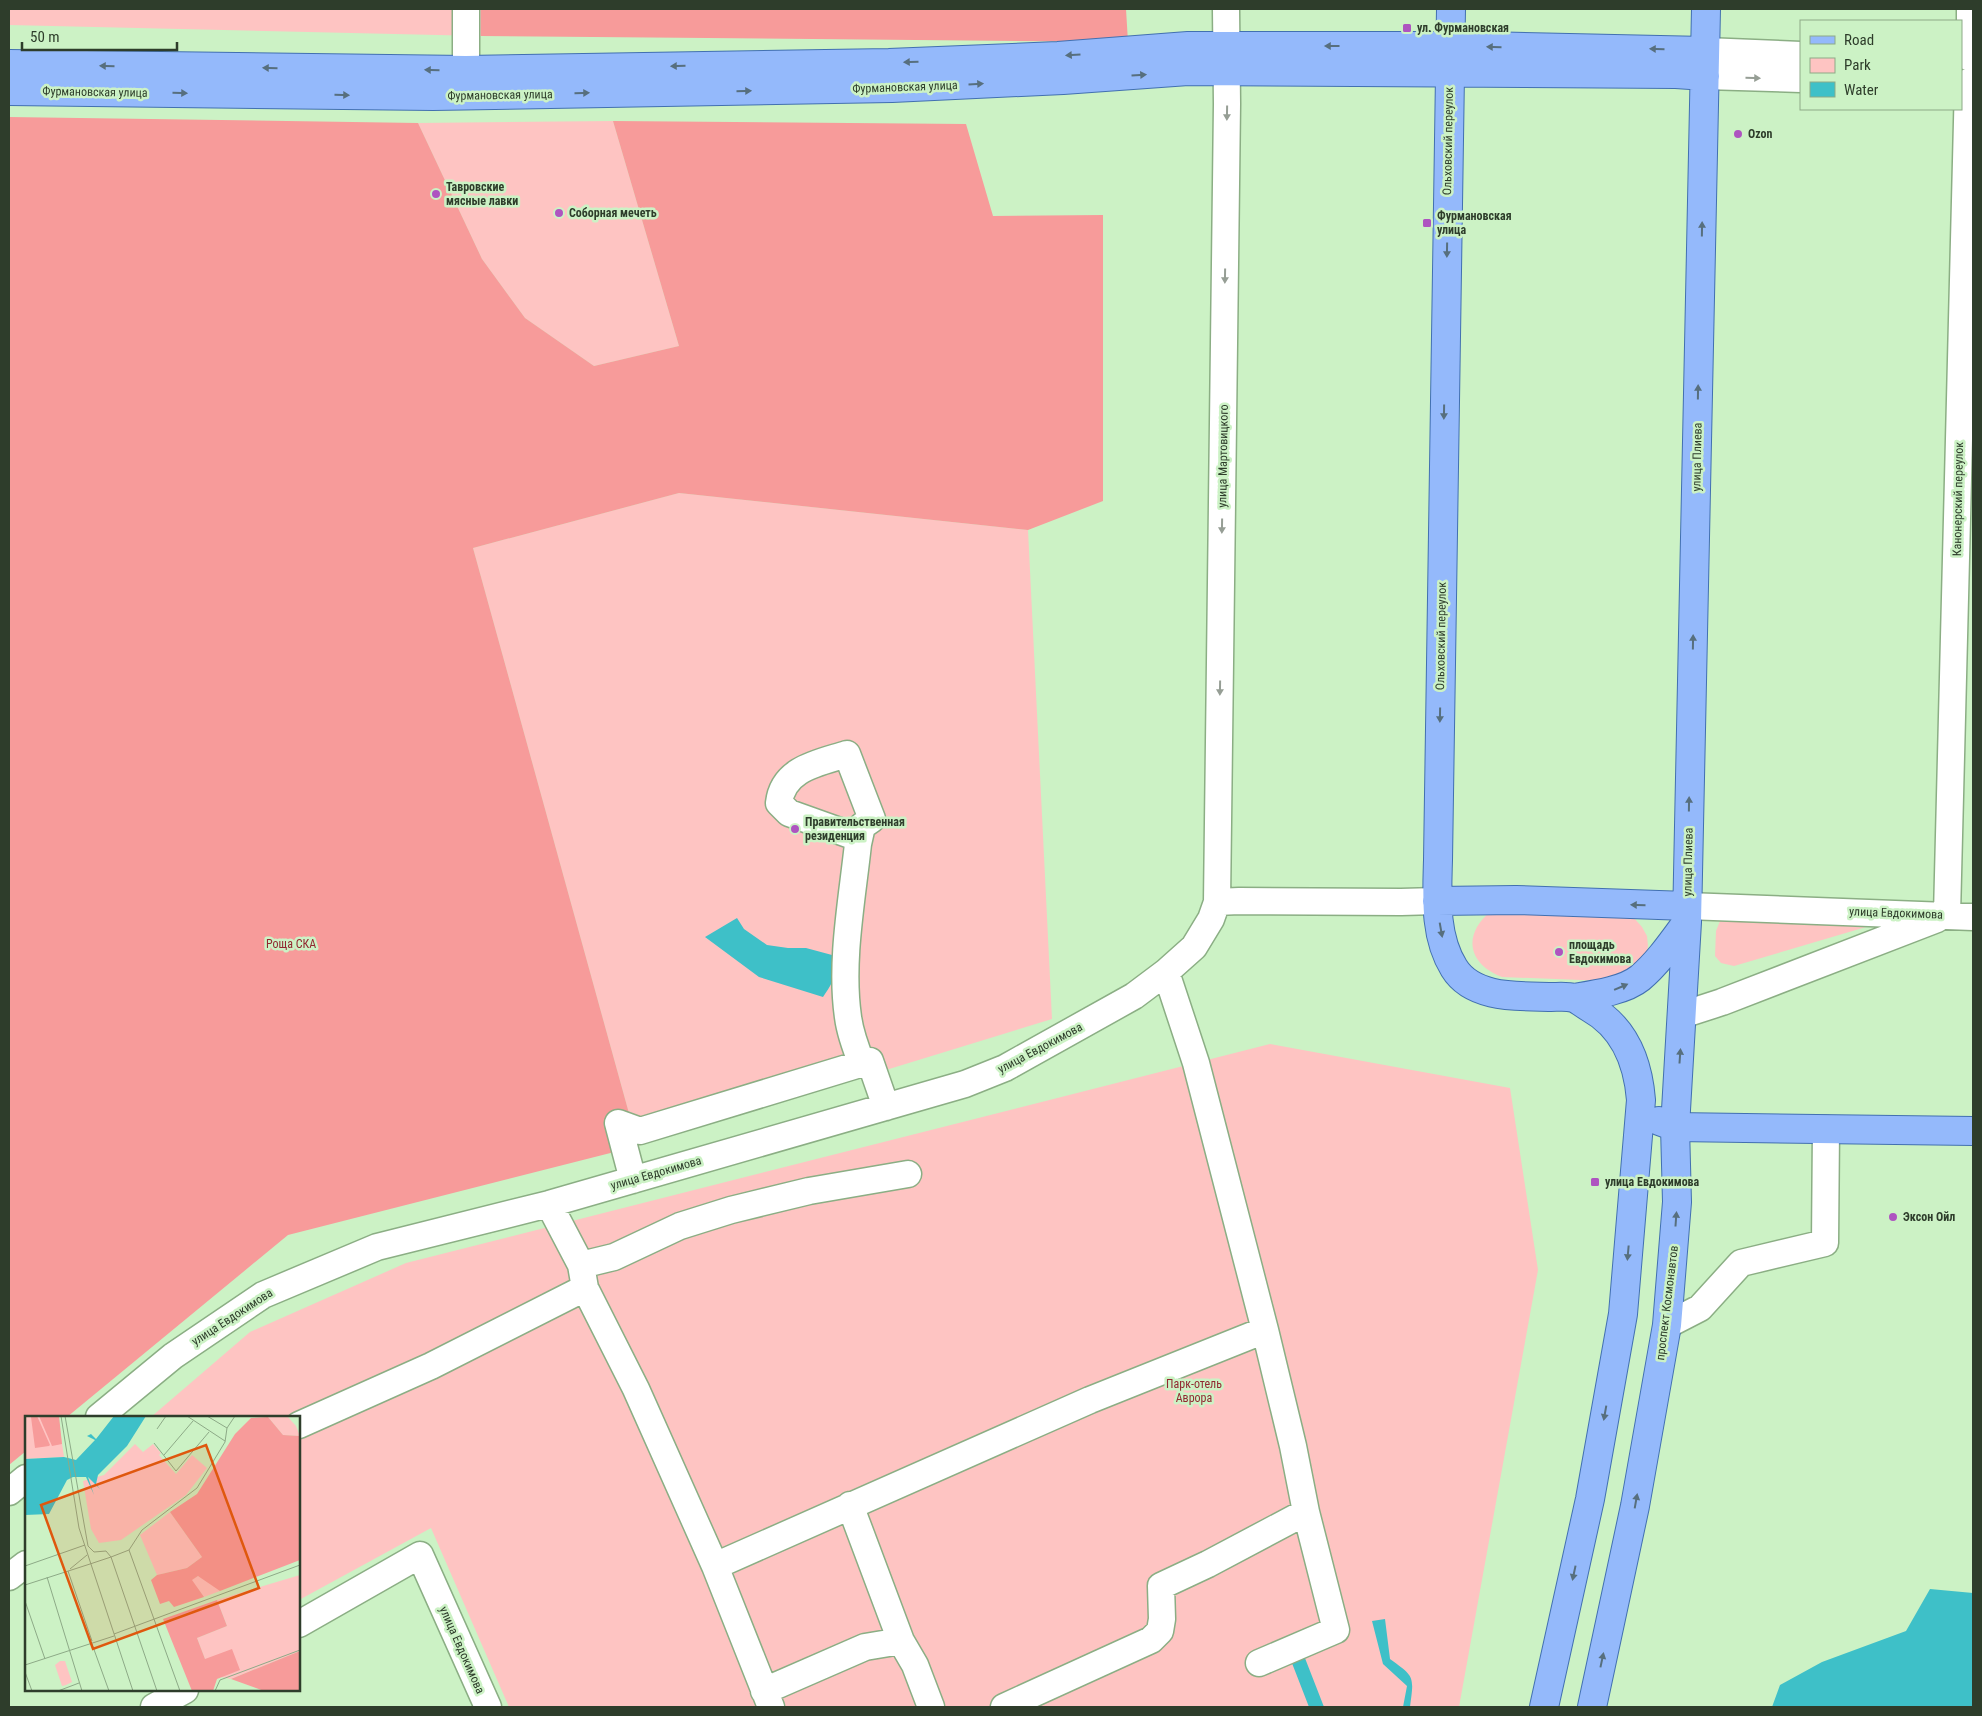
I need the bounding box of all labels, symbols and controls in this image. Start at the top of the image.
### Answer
scale bar [22,20,178,52]
legend [1800,20,1962,110]
place label: ул. Фурмановская [1417,21,1509,35]
marker: ул. Фурмановская [1401,22,1413,34]
text: 50 m [30,28,60,46]
text: Road [1844,31,1874,49]
one-way arrow [1323,42,1339,50]
one-way arrow [1486,42,1502,50]
one-way arrow [1648,45,1664,53]
one-way arrow [1065,51,1081,59]
text: Park [1844,56,1871,74]
one-way arrow [902,58,918,66]
one-way arrow [99,62,115,70]
one-way arrow [670,63,686,71]
one-way arrow [261,64,277,72]
one-way arrow [424,66,440,74]
one-way arrow [1131,70,1147,78]
one-way arrow [1745,75,1761,83]
street label: Фурмановская улица [852,78,958,96]
one-way arrow [969,80,985,88]
text: Water [1844,81,1879,99]
street label: Фурмановская улица [42,84,148,100]
one-way arrow [736,86,752,94]
street label: Ольховский переулок [1440,86,1456,195]
street label: Фурмановская улица [447,87,553,103]
one-way arrow [172,89,188,97]
one-way arrow [574,89,590,97]
one-way arrow [335,91,351,99]
one-way arrow [1222,106,1230,122]
place label: Ozon [1748,127,1773,141]
marker: Ozon [1732,128,1744,140]
place label: Тавровские мясные лавки [446,180,518,208]
marker: Тавровские мясные лавки [430,188,442,200]
place label: Соборная мечеть [569,206,657,220]
marker: Соборная мечеть [553,207,565,219]
place label: Фурмановская улица [1437,209,1512,237]
marker: Фурмановская улица [1421,217,1433,229]
one-way arrow [1698,221,1706,237]
one-way arrow [1443,242,1451,258]
one-way arrow [1221,268,1229,284]
one-way arrow [1694,384,1702,400]
street label: улица Мартовицкого [1215,404,1231,508]
one-way arrow [1440,405,1448,421]
street label: улица Плиева [1689,422,1705,492]
street label: Канонерский переулок [1950,441,1966,556]
one-way arrow [1218,518,1226,534]
street label: Ольховский переулок [1433,581,1449,690]
one-way arrow [1689,634,1697,650]
one-way arrow [1216,681,1224,697]
one-way arrow [1436,707,1444,723]
one-way arrow [1685,796,1693,812]
place label: Правительственная резиденция [805,815,905,843]
marker: Правительственная резиденция [789,823,801,835]
street label: улица Плиева [1680,827,1696,897]
one-way arrow [1630,901,1646,909]
street label: улица Евдокимова [1849,904,1943,922]
one-way arrow [1437,922,1445,938]
park label: Роща СКА [266,937,316,951]
place label: площадь Евдокимова [1569,938,1632,966]
marker: площадь Евдокимова [1553,946,1565,958]
one-way arrow [1614,983,1629,991]
street label: улица Евдокимова [995,1020,1085,1076]
one-way arrow [1676,1048,1684,1064]
street label: улица Евдокимова [609,1153,703,1193]
place label: улица Евдокимова [1605,1175,1700,1189]
marker: улица Евдокимова [1589,1176,1601,1188]
one-way arrow [1672,1210,1680,1226]
place label: Эксон Ойл [1903,1210,1955,1224]
marker: Эксон Ойл [1887,1211,1899,1223]
one-way arrow [1624,1245,1632,1261]
street label: проспект Космонавтов [1653,1245,1681,1361]
street label: улица Евдокимова [189,1285,275,1348]
park label: Парк-отель Аврора [1166,1377,1222,1405]
one-way arrow [1601,1406,1609,1422]
inset map [25,1416,300,1691]
one-way arrow [1632,1492,1640,1508]
one-way arrow [1570,1565,1578,1580]
street label: улица Евдокимова [437,1604,488,1696]
one-way arrow [1598,1652,1606,1667]

